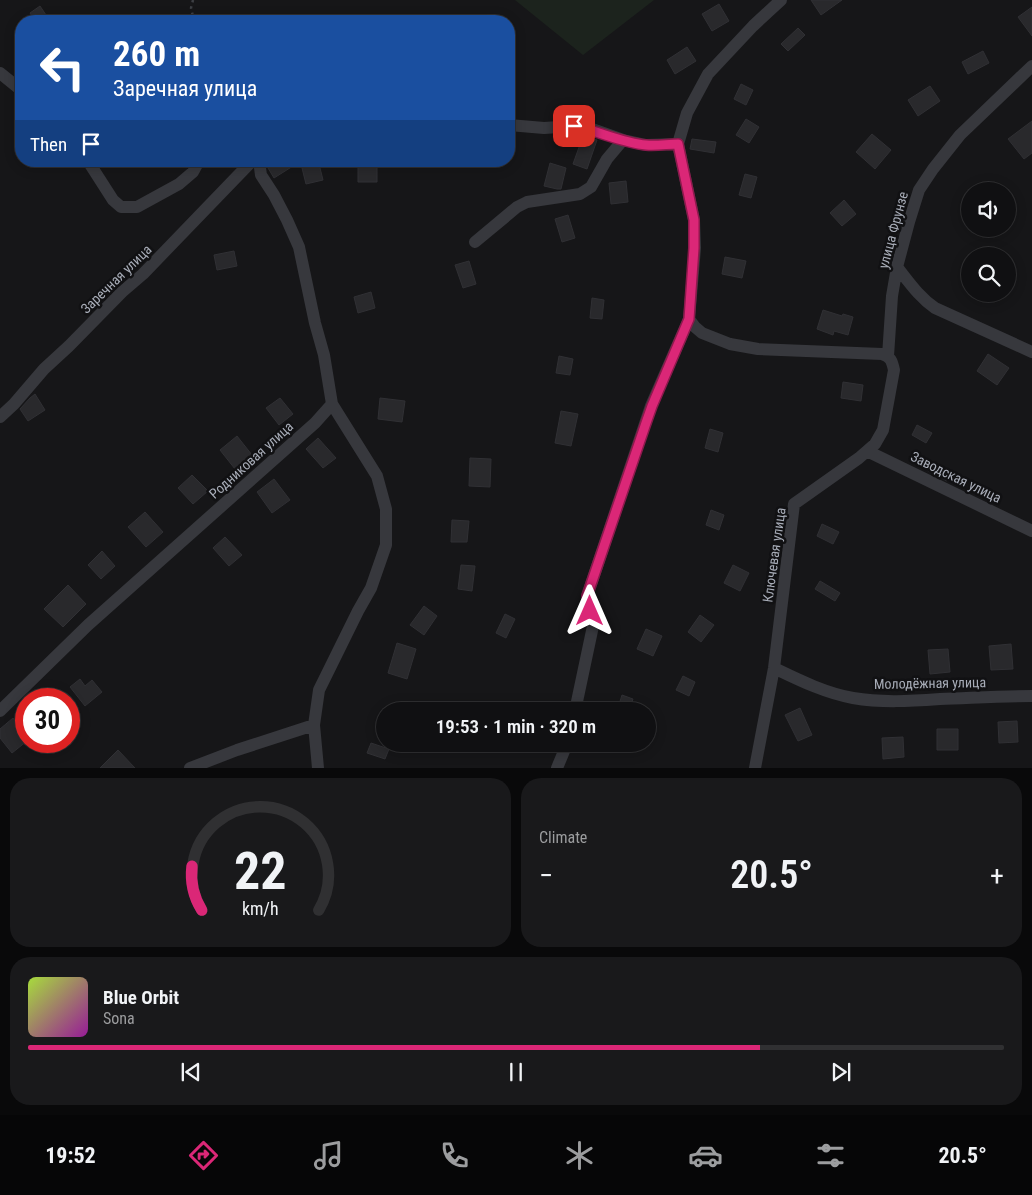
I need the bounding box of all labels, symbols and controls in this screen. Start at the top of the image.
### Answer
text: 260 m [113,34,200,75]
icon: left [30,35,95,100]
text: Заречная улица [113,76,257,101]
pin [553,105,595,147]
icon: arrive [560,112,588,140]
icon: arrive [77,130,105,158]
text: Then [30,133,67,156]
map controls [961,182,1016,302]
button: sound [961,182,1016,237]
street label: улица Фрунзе [875,189,911,270]
street label: Заречная улица [77,241,155,317]
button: search [961,247,1016,302]
street label: Родниковая улица [206,418,296,502]
street label: Заводская улица [908,448,1004,506]
street label: Ключевая улица [759,506,789,604]
position arrow [563,584,615,636]
street label: Молодёжная улица [874,674,986,692]
speed limit sign: 30 [15,688,80,753]
text: 19:53 · 1 min · 320 m [436,715,596,738]
text: Climate [539,828,587,847]
text: 22 [234,841,287,902]
text: 20.5° [730,853,813,897]
text: − [539,859,553,892]
text: + [990,859,1004,892]
text: km/h [242,898,279,919]
text: Blue Orbit [103,986,179,1009]
text: Sona [103,1009,135,1028]
icon: previous [177,1058,205,1086]
icon: pause [502,1058,530,1086]
icon: next [827,1058,855,1086]
icon: directions [186,1138,221,1173]
icon: music [311,1138,346,1173]
icon: phone [437,1138,472,1173]
icon: climate [562,1138,597,1173]
icon: car [688,1138,723,1173]
icon: filters [813,1138,848,1173]
text: 19:52 [45,1143,96,1168]
text: 20.5° [938,1143,987,1168]

